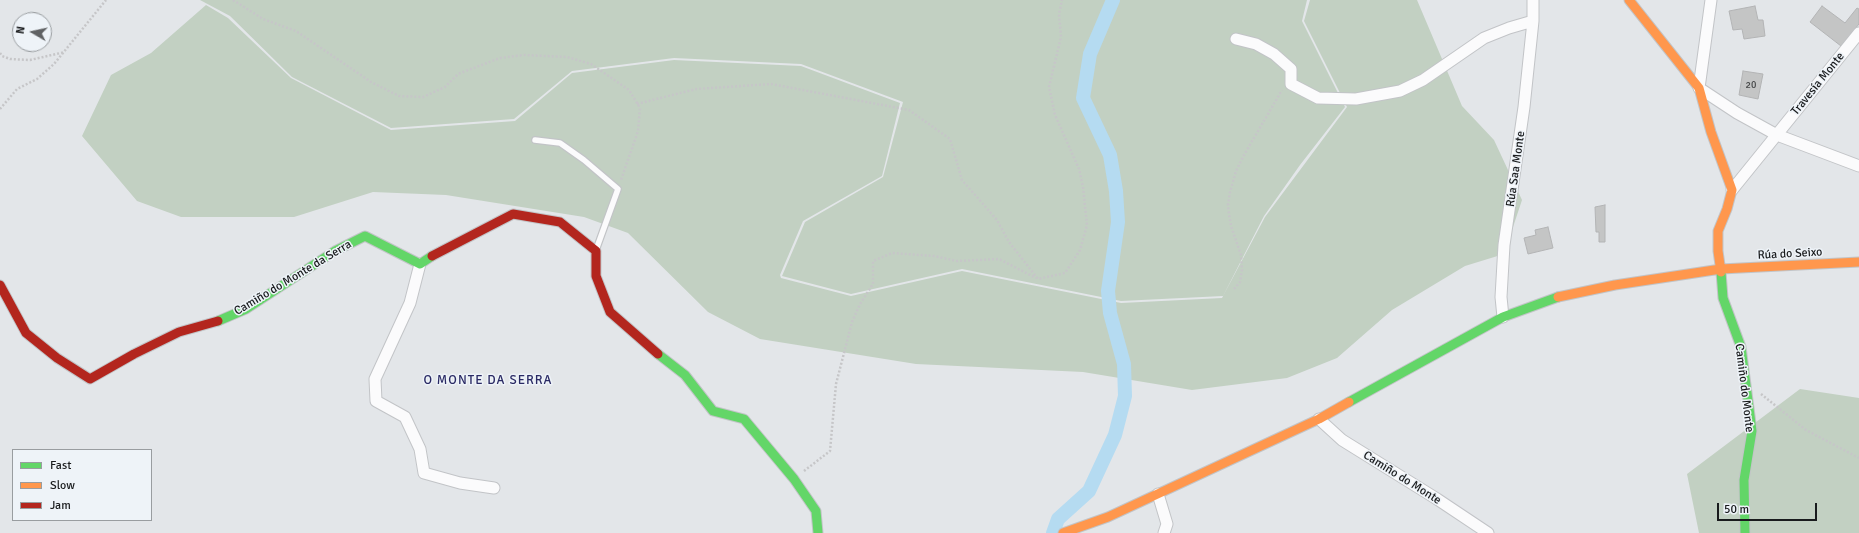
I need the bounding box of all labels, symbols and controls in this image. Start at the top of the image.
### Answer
north arrow [12,12,52,52]
text: N [14,25,28,35]
street label: Travesía Monte [1788,50,1848,118]
house number: 20 [1746,79,1756,91]
street label: Rúa Saa Monte [1504,130,1528,208]
street label: Camiño do Monte da Serra [232,237,354,319]
street label: Rúa do Seixo [1757,245,1823,263]
street label: Camiño do Monte [1731,343,1757,433]
district label: O MONTE DA SERRA [423,373,553,389]
street label: Camiño do Monte [1360,448,1444,508]
legend [12,449,152,521]
text: Fast [50,458,71,473]
text: Slow [50,478,75,493]
scale bar [1719,495,1819,521]
text: Jam [50,498,71,513]
text: 50 m [1724,502,1749,517]

